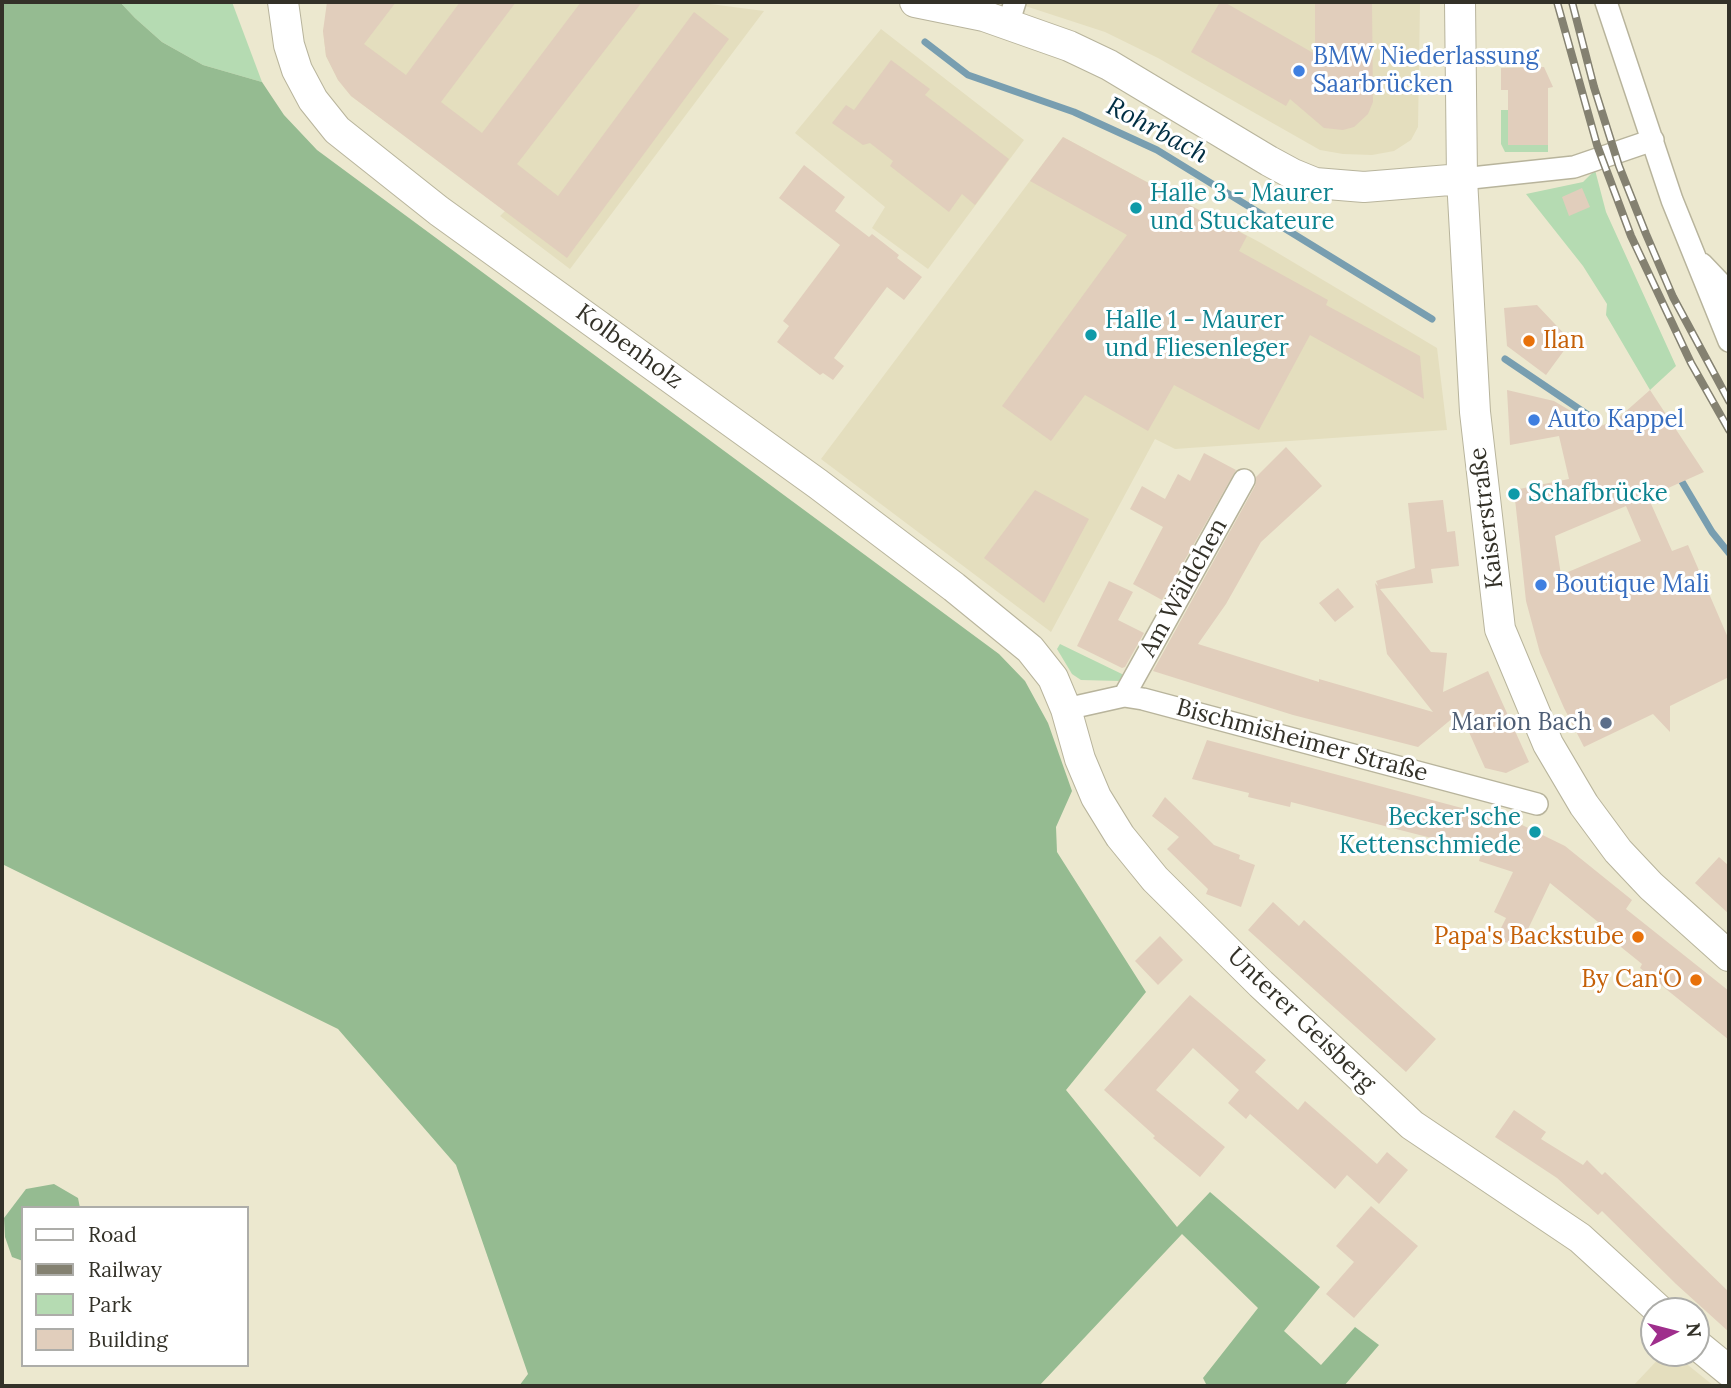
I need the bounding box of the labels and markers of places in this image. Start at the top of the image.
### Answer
place label: BMW Niederlassung Saarbrücken [1313,43,1539,99]
marker: BMW Niederlassung Saarbrücken [1291,63,1307,79]
place label: Halle 3 - Maurer und Stuckateure [1150,180,1334,236]
marker: Halle 3 - Maurer und Stuckateure [1128,200,1144,216]
place label: Halle 1 - Maurer und Fliesenleger [1105,307,1289,363]
marker: Halle 1 - Maurer und Fliesenleger [1083,327,1099,343]
place label: Ilan [1543,327,1585,355]
marker: Ilan [1521,333,1537,349]
place label: Auto Kappel [1548,406,1684,434]
marker: Auto Kappel [1526,412,1542,428]
place label: Schafbrücke [1528,480,1668,508]
marker: Schafbrücke [1506,486,1522,502]
place label: Boutique Mali [1555,571,1709,599]
marker: Boutique Mali [1533,577,1549,593]
place label: Marion Bach [1451,709,1592,737]
marker: Marion Bach [1598,715,1614,731]
place label: Becker'sche Kettenschmiede [1339,804,1521,860]
marker: Becker'sche Kettenschmiede [1527,824,1543,840]
place label: Papa's Backstube [1434,923,1624,951]
marker: Papa's Backstube [1630,929,1646,945]
place label: By Can‘O [1581,966,1682,994]
marker: By Can‘O [1688,972,1704,988]

